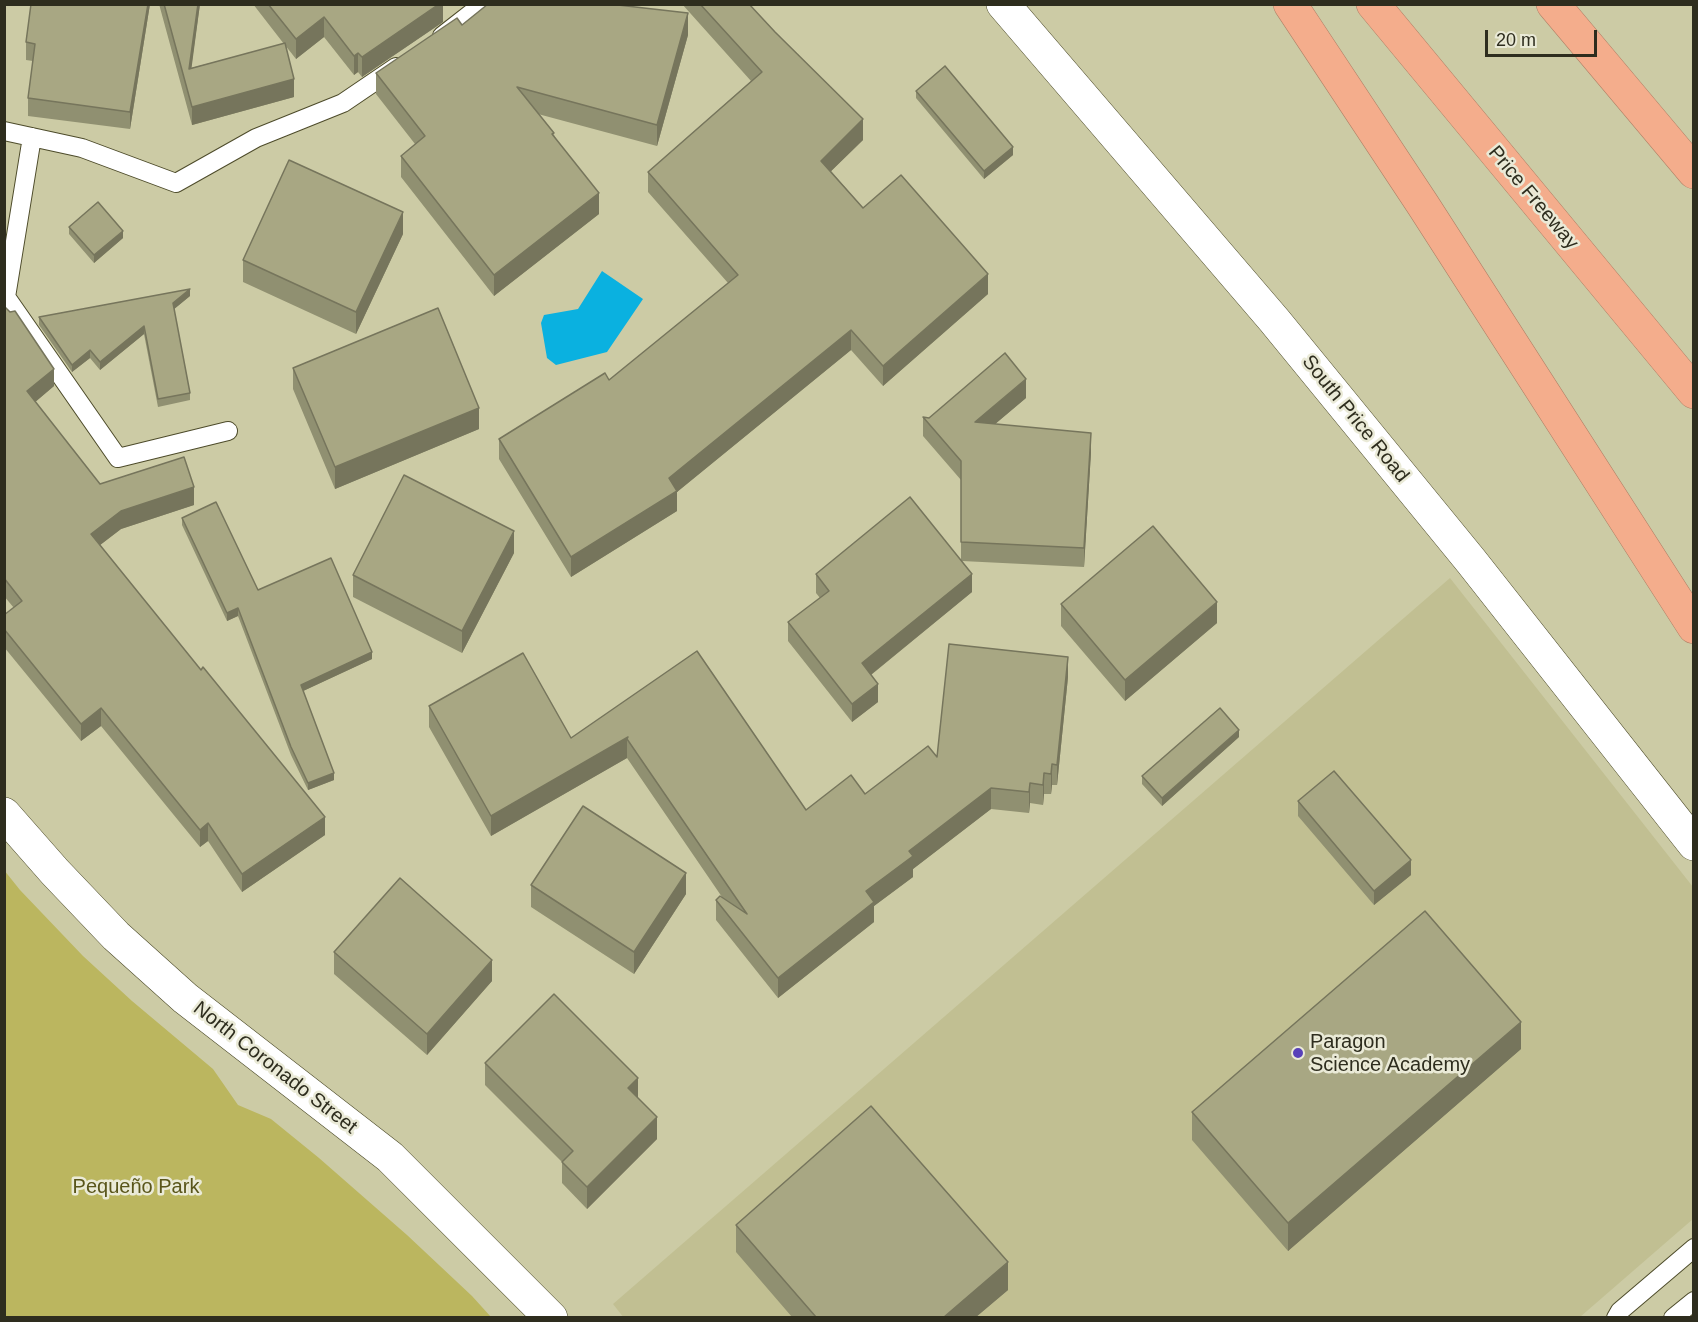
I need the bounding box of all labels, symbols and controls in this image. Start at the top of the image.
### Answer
scale bar [1488,18,1600,56]
text: 20 m [1496,30,1536,50]
street label: Price Freeway [1483,141,1583,255]
street label: South Price Road [1296,351,1414,487]
street label: North Coronado Street [188,997,362,1139]
place label: Paragon Science Academy [1310,1030,1470,1077]
marker: Paragon Science Academy [1291,1046,1305,1060]
park label: Pequeño Park [73,1175,199,1199]

